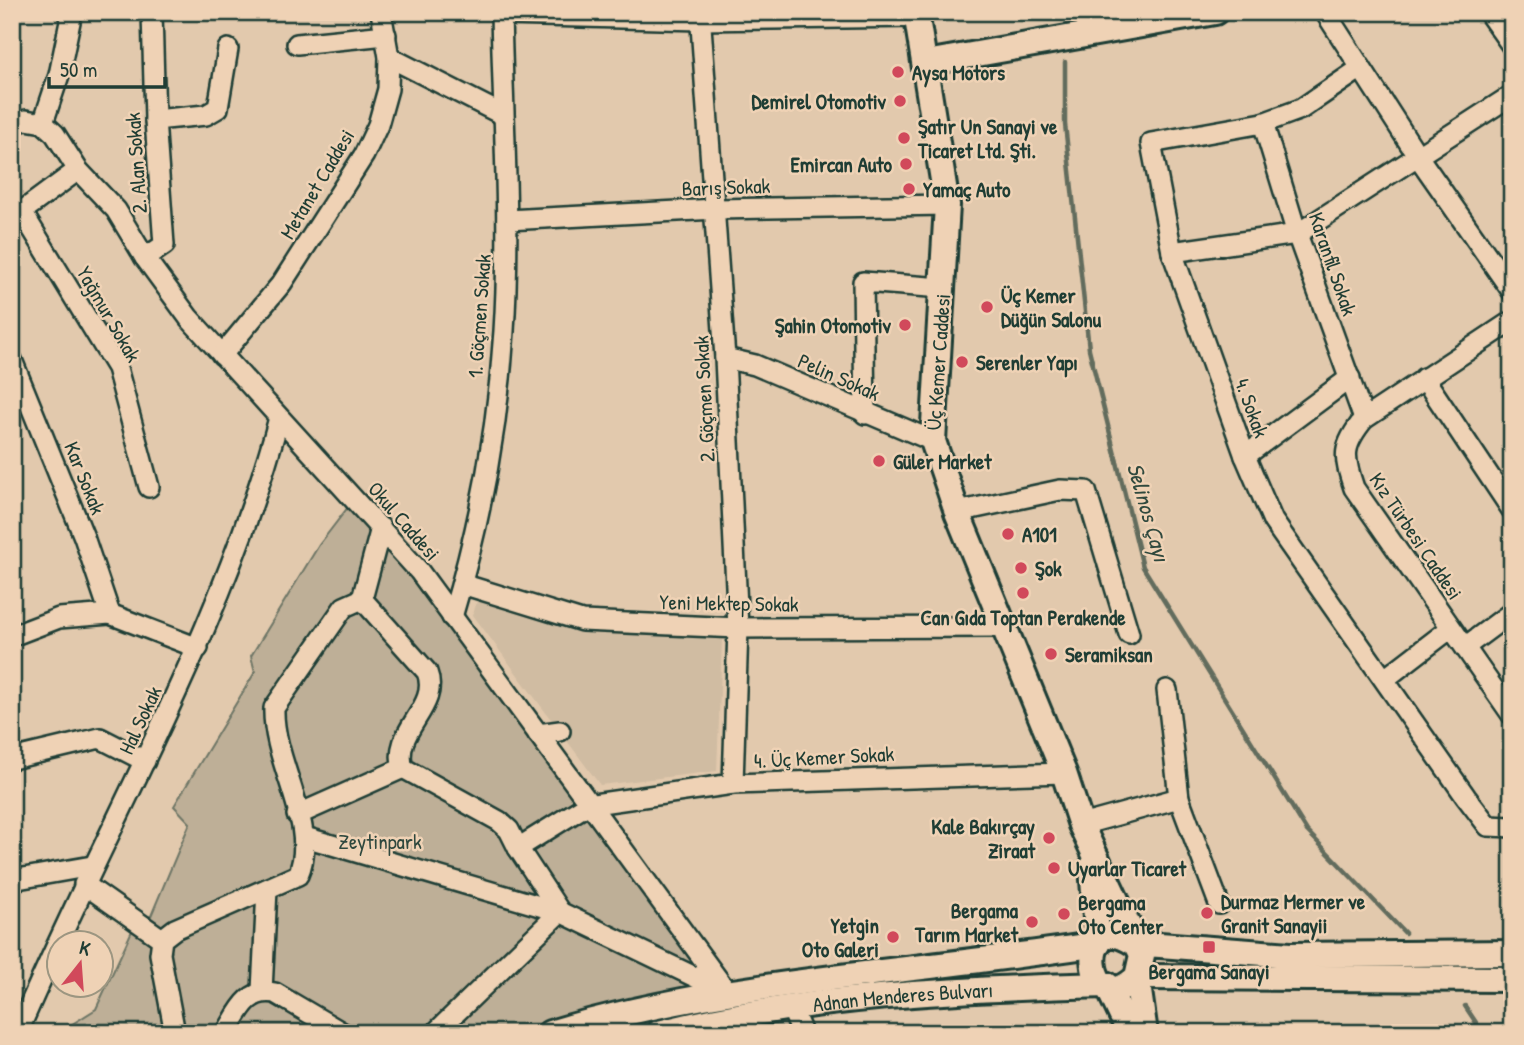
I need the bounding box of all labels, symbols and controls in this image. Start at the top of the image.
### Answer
scale bar [49,46,164,90]
text: 50 m [60,55,97,84]
place label: Aysa Motors [912,58,1005,88]
marker: Aysa Motors [890,64,906,80]
place label: Demirel Otomotiv [751,87,887,116]
marker: Demirel Otomotiv [892,93,908,109]
street label: 2. Alan Sokak [118,111,154,215]
place label: Şatır Un Sanayi ve Ticaret Ltd. Şti. [917,112,1058,165]
street label: Metanet Caddesi [273,124,361,244]
marker: Şatır Un Sanayi ve Ticaret Ltd. Şti. [896,130,912,146]
place label: Emircan Auto [791,150,893,179]
marker: Emircan Auto [898,156,914,172]
street label: Barış Sokak [681,171,771,203]
place label: Yamaç Auto [923,175,1011,204]
marker: Yamaç Auto [901,181,917,197]
street label: Karanfil Sokak [1302,208,1364,320]
street label: 1. Göçmen Sokak [460,253,498,379]
street label: Yağmur Sokak [70,261,148,367]
place label: Üç Kemer Düğün Salonu [1001,281,1102,335]
street label: Üç Kemer Caddesi [919,293,957,431]
marker: Üç Kemer Düğün Salonu [979,299,995,315]
place label: Şahin Otomotiv [775,311,892,340]
marker: Şahin Otomotiv [897,317,913,333]
street label: 2. Göçmen Sokak [686,335,722,463]
street label: Pelin Sokak [793,346,885,408]
place label: Serenler Yapı [976,348,1078,378]
marker: Serenler Yapı [954,354,970,370]
street label: 4. Sokak [1228,374,1276,442]
street label: Kar Sokak [57,437,113,519]
place label: Güler Market [893,447,992,476]
marker: Güler Market [871,453,887,469]
water label: Selinos Çayı [1119,459,1178,566]
street label: Kız Türbesi Caddesi [1363,467,1469,605]
street label: Okul Caddesi [361,475,447,567]
place label: A101 [1022,520,1057,549]
marker: A101 [1000,526,1016,542]
place label: Şok [1035,554,1062,583]
marker: Şok [1013,560,1029,576]
marker: Can Gıda Toptan Perakende [1015,585,1031,601]
street label: Yeni Mektep Sokak [659,587,799,619]
place label: Can Gıda Toptan Perakende [920,603,1126,633]
place label: Seramiksan [1065,640,1153,669]
marker: Seramiksan [1043,646,1059,662]
street label: Hal Sokak [112,681,169,759]
street label: 4. Üç Kemer Sokak [753,739,895,775]
place label: Kale Bakırçay Ziraat [931,812,1036,865]
park label: Zeytinpark [338,827,422,856]
marker: Kale Bakırçay Ziraat [1041,830,1057,846]
place label: Uyarlar Ticaret [1068,854,1187,884]
marker: Uyarlar Ticaret [1046,860,1062,876]
place label: Durmaz Mermer ve Granit Sanayii [1221,887,1366,941]
place label: Bergama Oto Center [1078,888,1164,941]
place label: Bergama Tarım Market [914,896,1019,949]
marker: Durmaz Mermer ve Granit Sanayii [1199,905,1215,921]
marker: Bergama Oto Center [1056,906,1072,922]
place label: Yetgin Oto Galeri [802,911,879,964]
marker: Bergama Tarım Market [1024,914,1040,930]
marker: Yetgin Oto Galeri [885,929,901,945]
north arrow [46,930,116,1000]
text: K [76,934,94,962]
marker: Bergama Sanayi [1201,939,1217,955]
place label: Bergama Sanayi [1148,957,1270,987]
street label: Adnan Menderes Bulvarı [811,975,994,1019]

